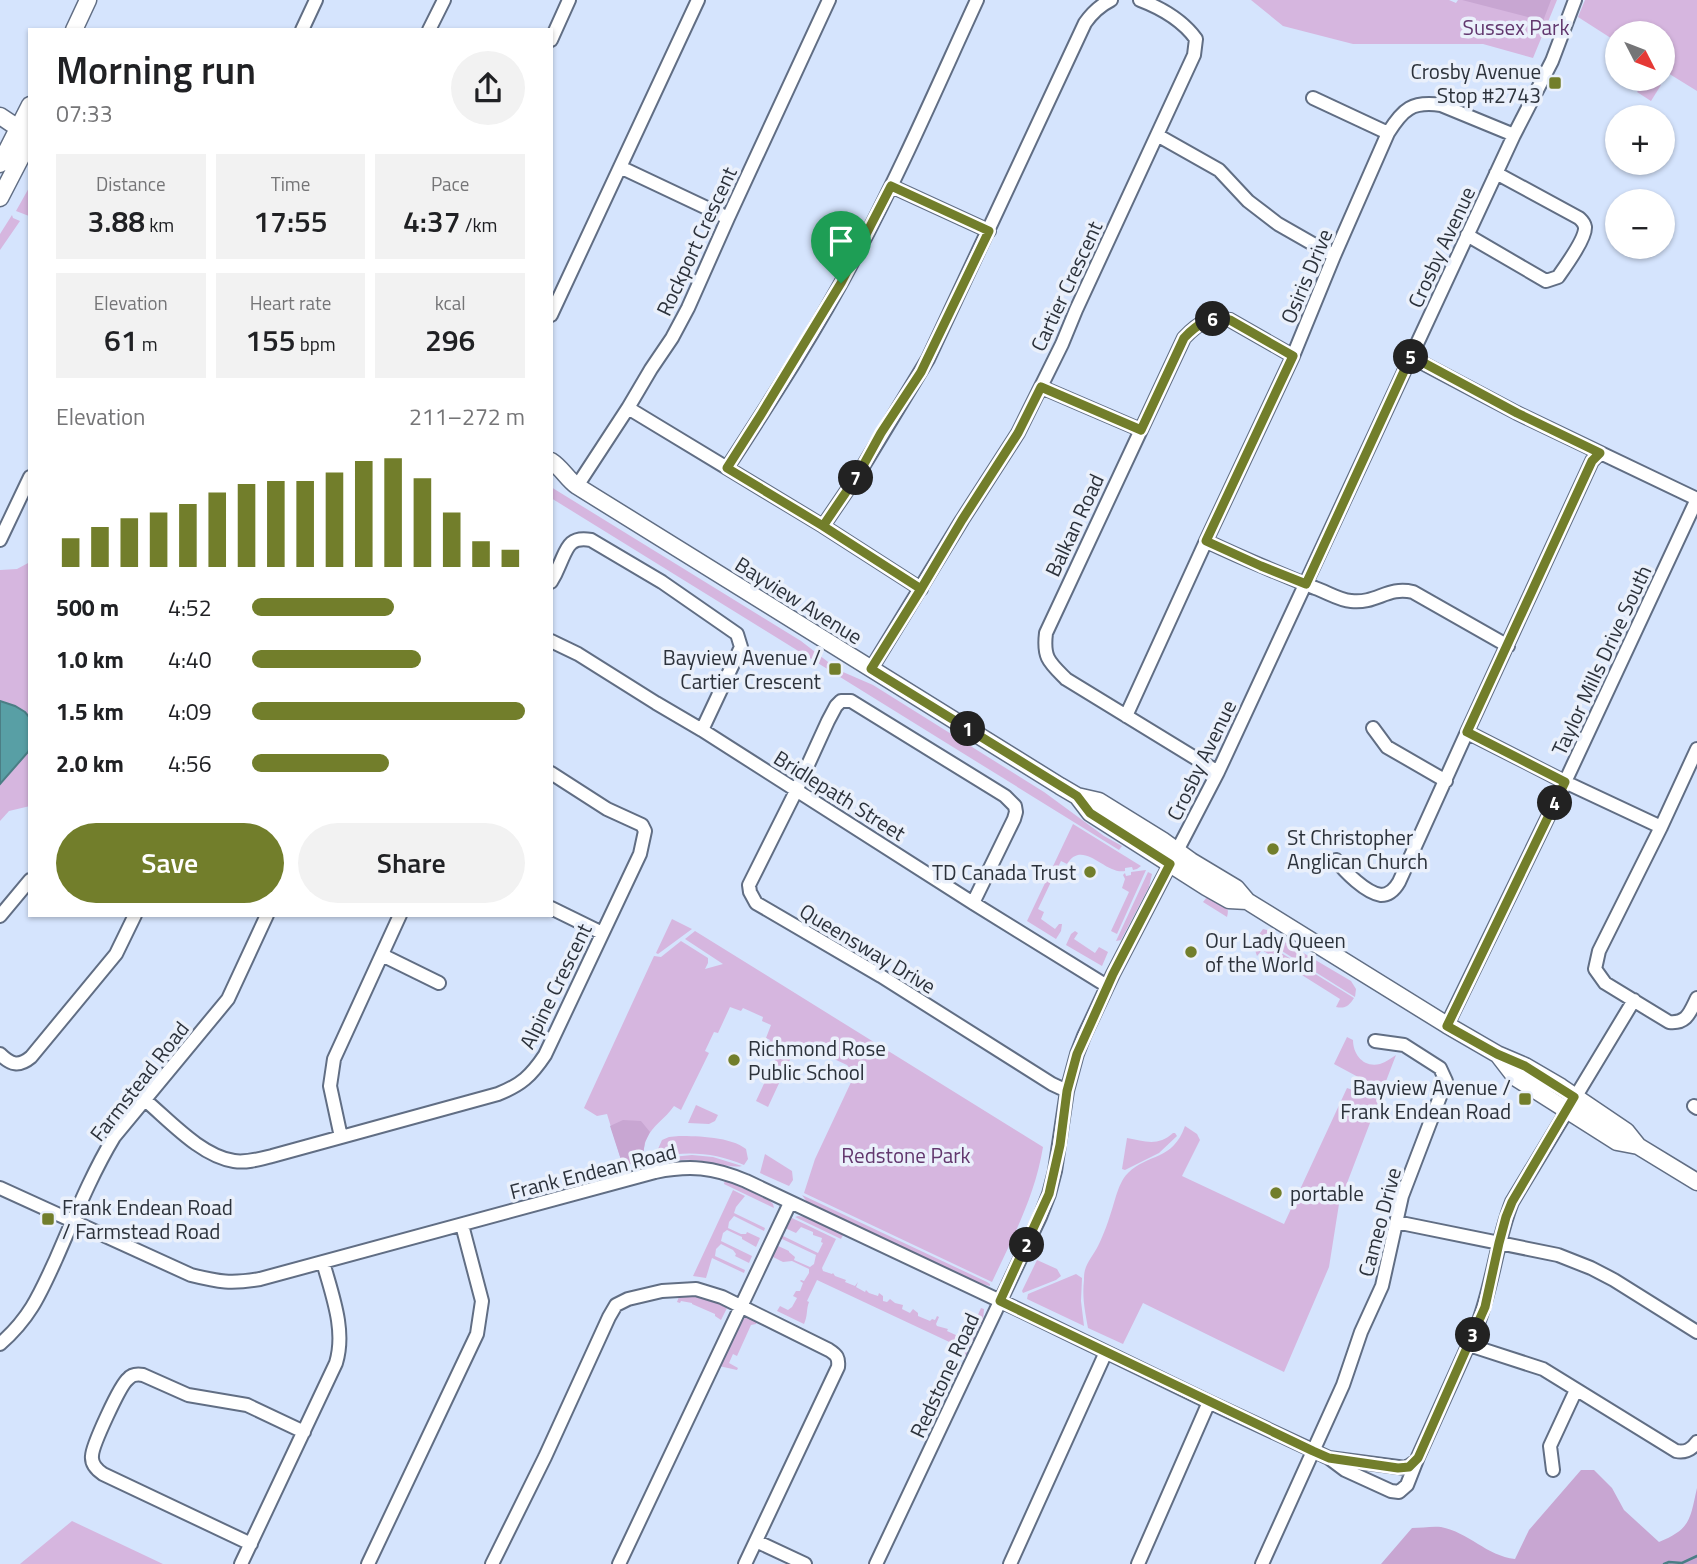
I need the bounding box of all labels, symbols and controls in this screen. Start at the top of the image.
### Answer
park label: Sussex Park [1463,11,1569,43]
north arrow [1605,21,1675,91]
map controls [1605,21,1675,259]
text: Morning run [56,41,256,99]
button: share [451,51,525,125]
place label: Crosby Avenue Stop #2743 [1410,55,1541,111]
marker: Crosby Avenue Stop #2743 [1547,75,1563,91]
text: 07:33 [56,96,113,131]
button: + [1605,105,1675,175]
street label: Rockport Crescent [647,161,745,321]
text: Distance [96,169,166,198]
text: Time [271,169,310,198]
text: Pace [431,169,469,198]
street label: Crosby Avenue [1399,181,1483,313]
button: − [1605,189,1675,259]
text: 3.88 [87,198,145,244]
text: 17:55 [253,198,328,244]
text: 4:37 [403,198,460,244]
text: km [145,210,174,239]
text: /km [460,210,497,239]
pin [811,211,871,283]
street label: Cartier Crescent [1022,215,1110,357]
icon: arrive [822,222,860,260]
street label: Osiris Drive [1272,224,1340,328]
text: Elevation [94,288,168,317]
text: Heart rate [250,288,331,317]
text: kcal [435,288,466,317]
pin: 6 [1196,302,1230,336]
text: 6 [1207,304,1218,333]
text: 61 [104,317,138,363]
text: 155 [245,317,296,363]
text: 296 [425,317,475,363]
text: m [138,329,158,358]
text: bpm [296,329,336,358]
pin: 5 [1394,340,1428,374]
text: 5 [1405,342,1416,371]
text: Elevation [56,399,145,434]
text: 211–272 m [409,399,525,434]
pin: 7 [838,461,874,496]
text: 7 [850,463,861,492]
street label: Balkan Road [1036,468,1112,582]
street label: Bayview Avenue [729,548,869,652]
street label: Taylor Mills Drive South [1543,560,1659,760]
text: 500 m [56,590,119,625]
text: 4:52 [168,590,212,625]
place label: Bayview Avenue / Cartier Crescent [663,641,822,697]
text: 1.0 km [56,642,124,677]
text: 4:40 [168,642,212,677]
marker: Bayview Avenue / Cartier Crescent [827,661,843,677]
text: 1.5 km [56,694,124,729]
text: 4:09 [168,694,212,729]
street label: Crosby Avenue [1158,694,1244,826]
pin: 1 [950,712,986,746]
text: 1 [962,714,973,743]
street label: Bridlepath Street [768,742,913,849]
text: 2.0 km [56,746,124,781]
text: 4:56 [168,746,212,781]
pin: 4 [1538,786,1572,820]
text: 4 [1549,788,1560,817]
place label: St Christopher Anglican Church [1287,821,1428,877]
button: Save [56,823,284,903]
button: Share [298,823,525,903]
marker: St Christopher Anglican Church [1265,841,1281,857]
place label: TD Canada Trust [932,856,1077,888]
marker: TD Canada Trust [1082,864,1098,880]
street label: Queensway Drive [794,895,942,1001]
street label: Alpine Crescent [511,917,600,1054]
place label: Our Lady Queen of the World [1205,924,1346,980]
marker: Our Lady Queen of the World [1183,944,1199,960]
street label: Farmstead Road [82,1014,196,1148]
place label: Richmond Rose Public School [748,1032,886,1088]
marker: Richmond Rose Public School [726,1052,742,1068]
place label: Bayview Avenue / Frank Endean Road [1340,1071,1511,1127]
marker: Bayview Avenue / Frank Endean Road [1517,1091,1533,1107]
street label: Frank Endean Road [506,1135,680,1207]
park label: Redstone Park [841,1139,971,1171]
street label: Cameo Drive [1349,1164,1409,1280]
place label: portable [1290,1177,1364,1209]
marker: portable [1268,1185,1284,1201]
place label: Frank Endean Road / Farmstead Road [62,1191,233,1247]
marker: Frank Endean Road / Farmstead Road [40,1211,56,1227]
pin: 2 [1010,1228,1044,1262]
text: 2 [1021,1230,1032,1259]
street label: Redstone Road [901,1307,987,1443]
pin: 3 [1456,1318,1490,1352]
text: 3 [1467,1320,1478,1349]

